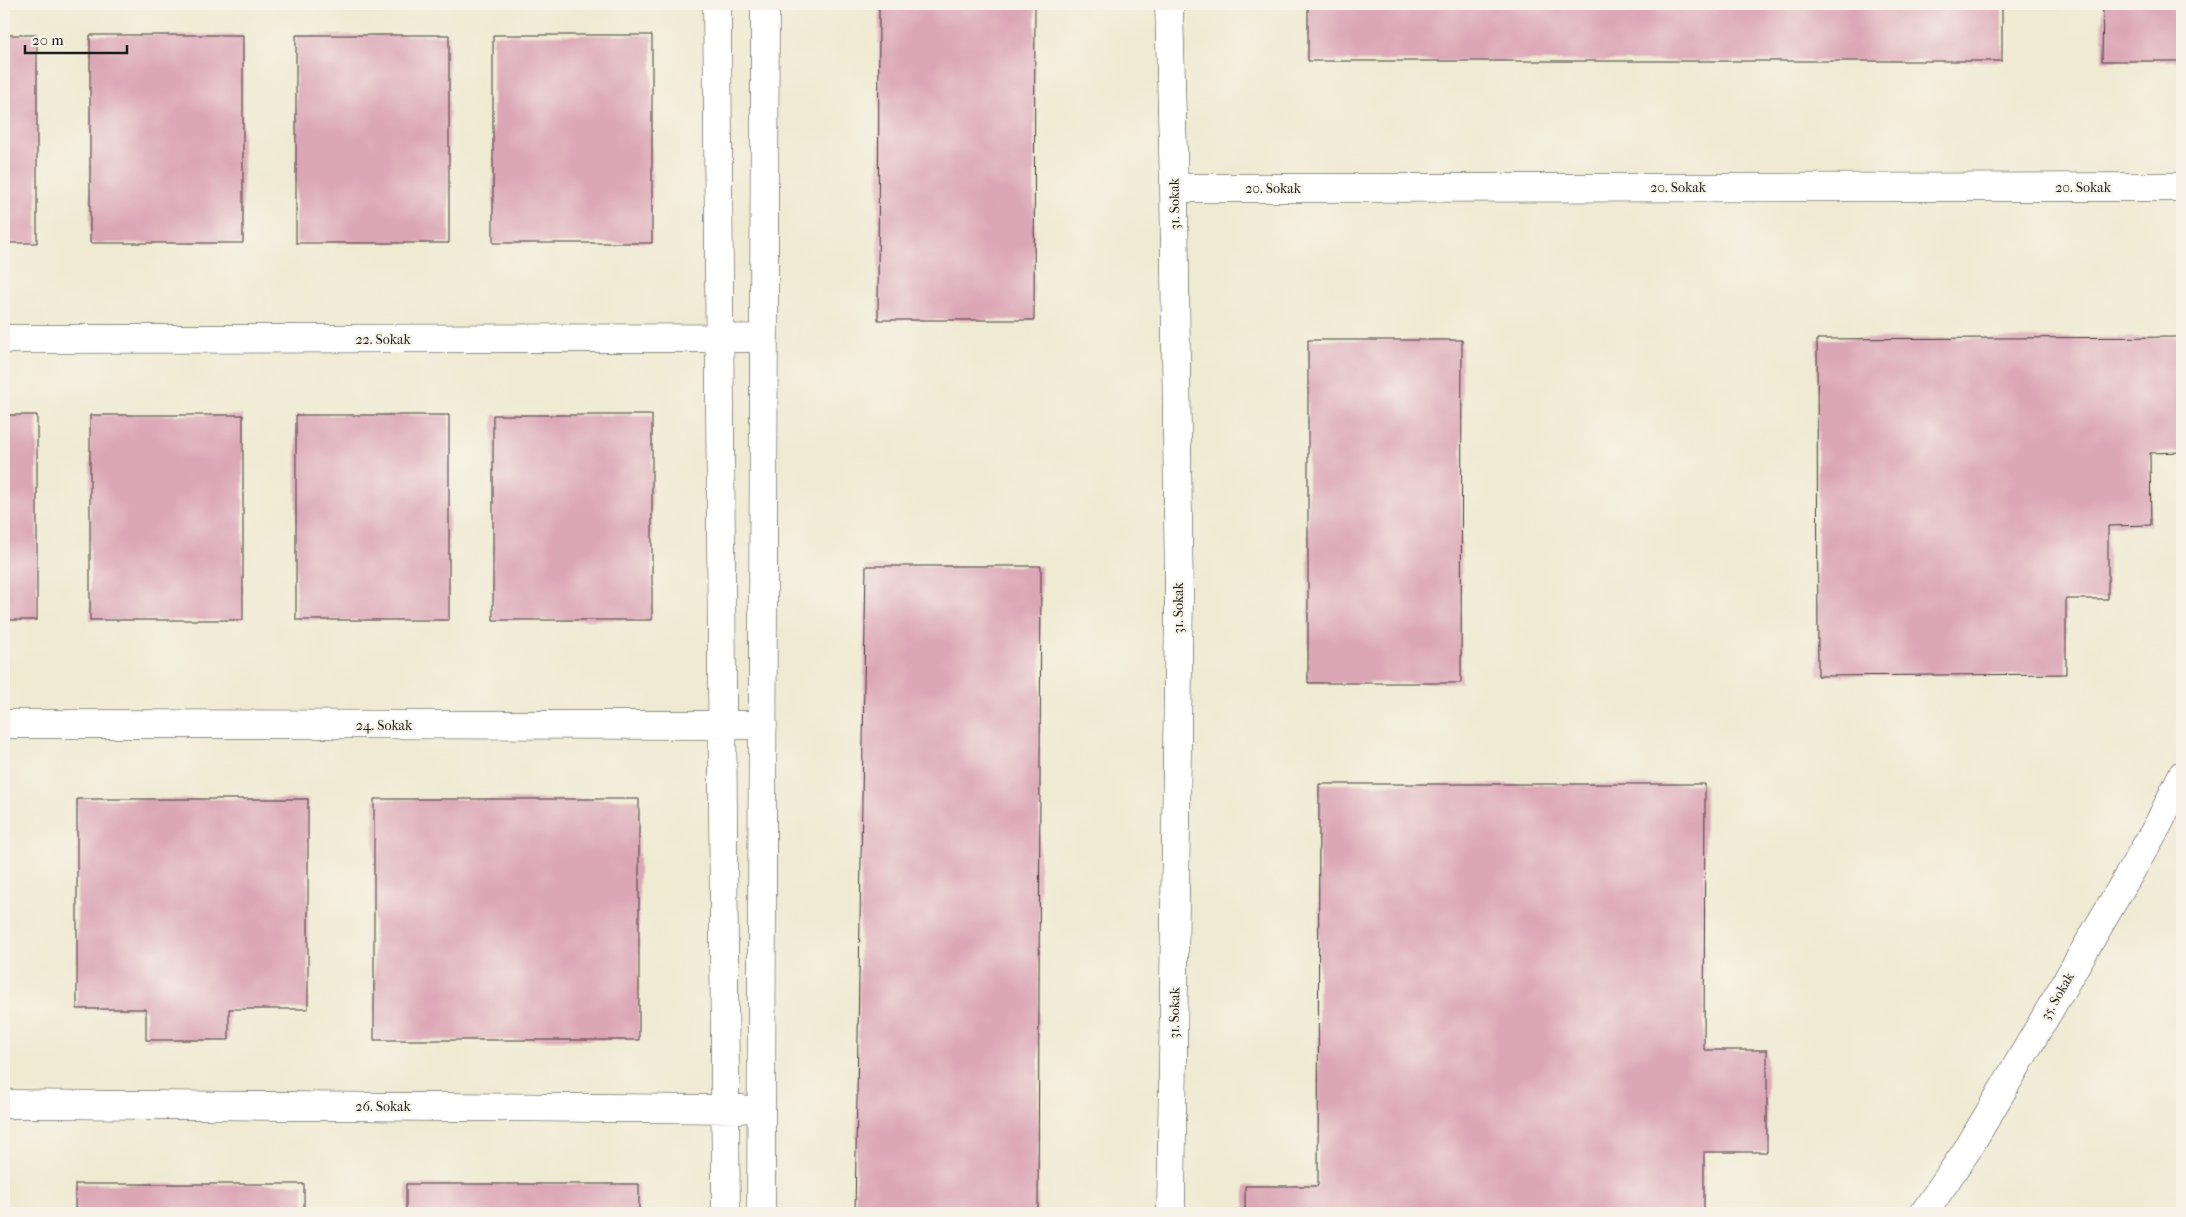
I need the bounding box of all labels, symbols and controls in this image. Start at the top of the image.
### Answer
scale bar [25,22,128,54]
text: 20 m [32,31,64,49]
street label: 31. Sokak [1166,177,1183,230]
street label: 20. Sokak [1650,179,1707,196]
street label: 20. Sokak [2055,179,2112,196]
street label: 20. Sokak [1245,180,1302,197]
street label: 22. Sokak [355,331,411,348]
street label: 31. Sokak [1170,581,1187,634]
street label: 24. Sokak [356,717,413,734]
street label: 35. Sokak [2037,969,2078,1023]
street label: 31. Sokak [1166,986,1183,1039]
street label: 26. Sokak [355,1098,412,1115]

